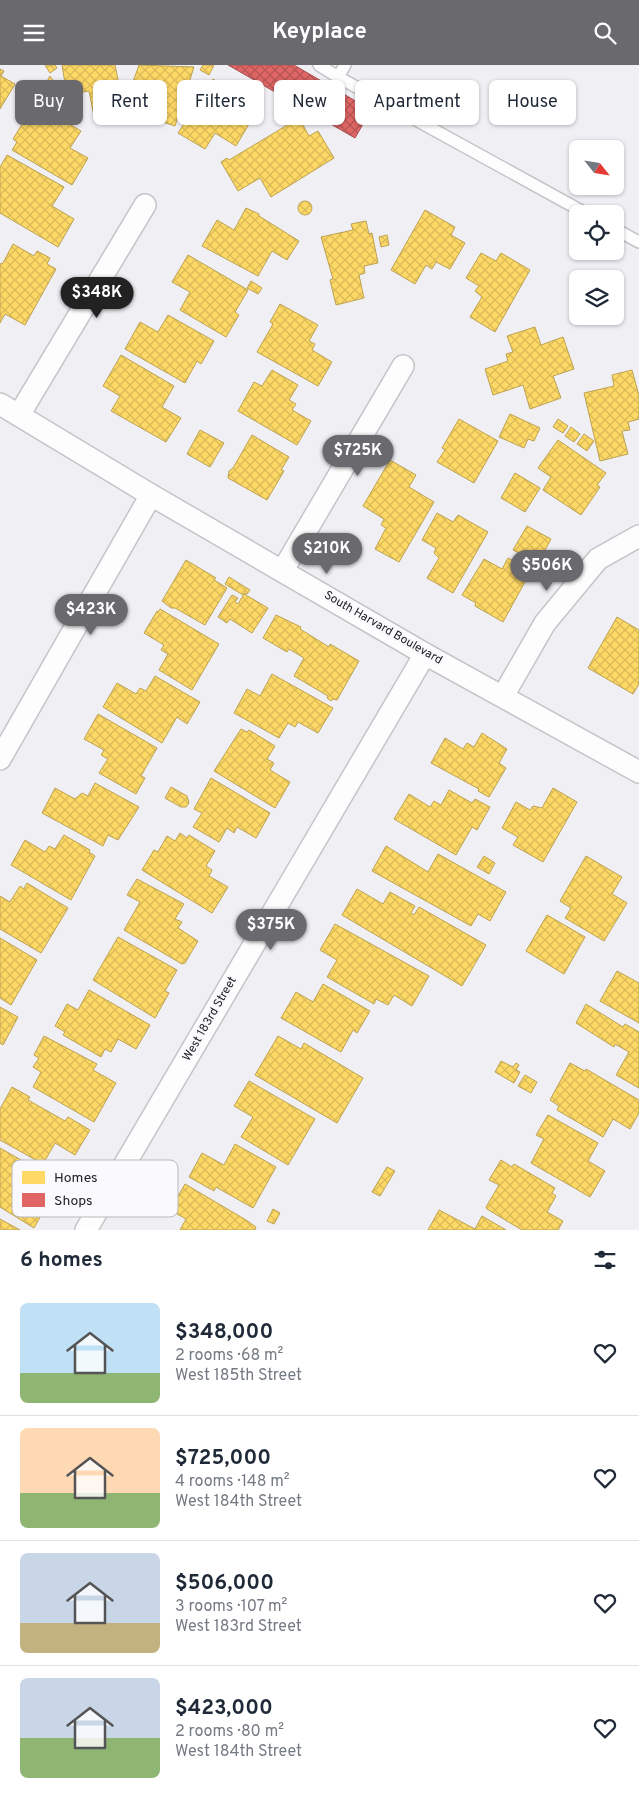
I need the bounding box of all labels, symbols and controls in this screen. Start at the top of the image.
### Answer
icon: menu [20,19,48,47]
text: Keyplace [272,19,367,46]
icon: search [591,19,619,47]
chip: Buy [15,80,83,125]
chip: Rent [93,80,167,125]
chip: Filters [177,80,264,125]
chip: New [274,80,345,125]
chip: Apartment [355,80,479,125]
chip: House [489,80,576,125]
north arrow [569,140,624,195]
map controls [569,140,624,325]
button: locate [569,205,624,260]
button: layers [569,270,624,325]
pin: $348K [62,277,132,319]
text: $348K [72,283,122,303]
pin: $725K [323,435,393,477]
text: $725K [334,441,382,461]
pin: $210K [292,533,362,575]
text: $210K [303,539,351,559]
pin: $506K [512,549,582,592]
text: $506K [521,556,573,576]
street label: South Harvard Boulevard [321,588,445,668]
pin: $423K [56,593,126,636]
text: $423K [66,600,116,620]
pin: $375K [236,909,306,951]
text: $375K [247,915,295,935]
street label: West 183rd Street [179,974,241,1064]
legend [12,1160,178,1217]
text: Homes [54,1170,98,1187]
text: Shops [54,1193,93,1210]
icon: filters [591,1246,619,1274]
text: 6 homes [20,1247,103,1274]
text: $348,000 [175,1319,273,1346]
icon: home [60,1323,120,1383]
icon: heart [591,1339,619,1367]
text: 2 rooms · 68 m² [175,1346,283,1366]
text: West 185th Street [175,1366,302,1386]
text: $725,000 [175,1445,271,1472]
icon: home [60,1448,120,1508]
icon: heart [591,1464,619,1492]
text: 4 rooms · 148 m² [175,1472,290,1492]
text: West 184th Street [175,1492,302,1512]
text: $506,000 [175,1570,274,1597]
icon: home [60,1573,120,1633]
icon: heart [591,1589,619,1617]
text: 3 rooms · 107 m² [175,1597,287,1617]
text: West 183rd Street [175,1617,302,1637]
text: $423,000 [175,1695,273,1722]
icon: home [60,1698,120,1758]
icon: heart [591,1714,619,1742]
text: 2 rooms · 80 m² [175,1722,284,1742]
text: West 184th Street [175,1742,302,1762]

